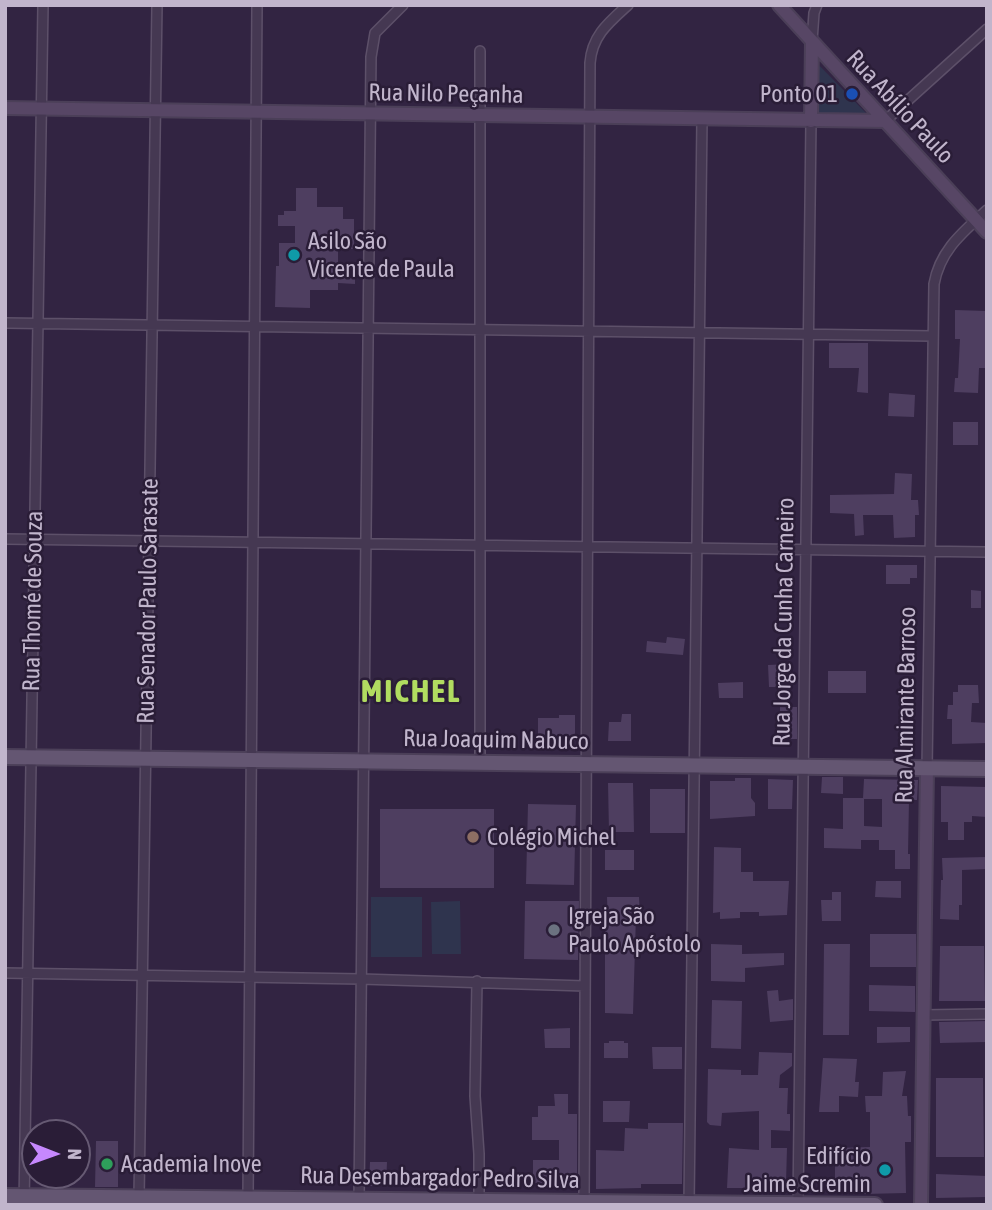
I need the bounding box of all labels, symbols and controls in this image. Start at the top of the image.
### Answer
street label: Rua Abílio Paulo [840,44,960,170]
street label: Rua Nilo Peçanha [368,78,524,110]
place label: Ponto 01 [760,80,838,108]
marker: Ponto 01 [844,86,860,102]
place label: Asilo São Vicente de Paula [308,227,455,283]
marker: Asilo São Vicente de Paula [286,247,302,263]
street label: Rua Senador Paulo Sarasate [131,478,165,724]
street label: Rua Jorge da Cunha Carneiro [767,497,801,747]
street label: Rua Thomé de Souza [17,510,49,692]
street label: Rua Almirante Barroso [890,606,922,804]
district label: MICHEL [361,673,461,711]
street label: Rua Joaquim Nabuco [403,724,589,756]
place label: Colégio Michel [487,823,616,851]
marker: Colégio Michel [465,829,481,845]
place label: Igreja São Paulo Apóstolo [568,902,701,958]
marker: Igreja São Paulo Apóstolo [546,922,562,938]
north arrow [21,1119,91,1189]
place label: Edifício Jaime Scremin [744,1142,871,1198]
text: N [64,1149,86,1160]
place label: Academia Inove [121,1150,262,1178]
marker: Academia Inove [99,1156,115,1172]
street label: Rua Desembargador Pedro Silva [300,1161,580,1195]
marker: Edifício Jaime Scremin [877,1162,893,1178]

